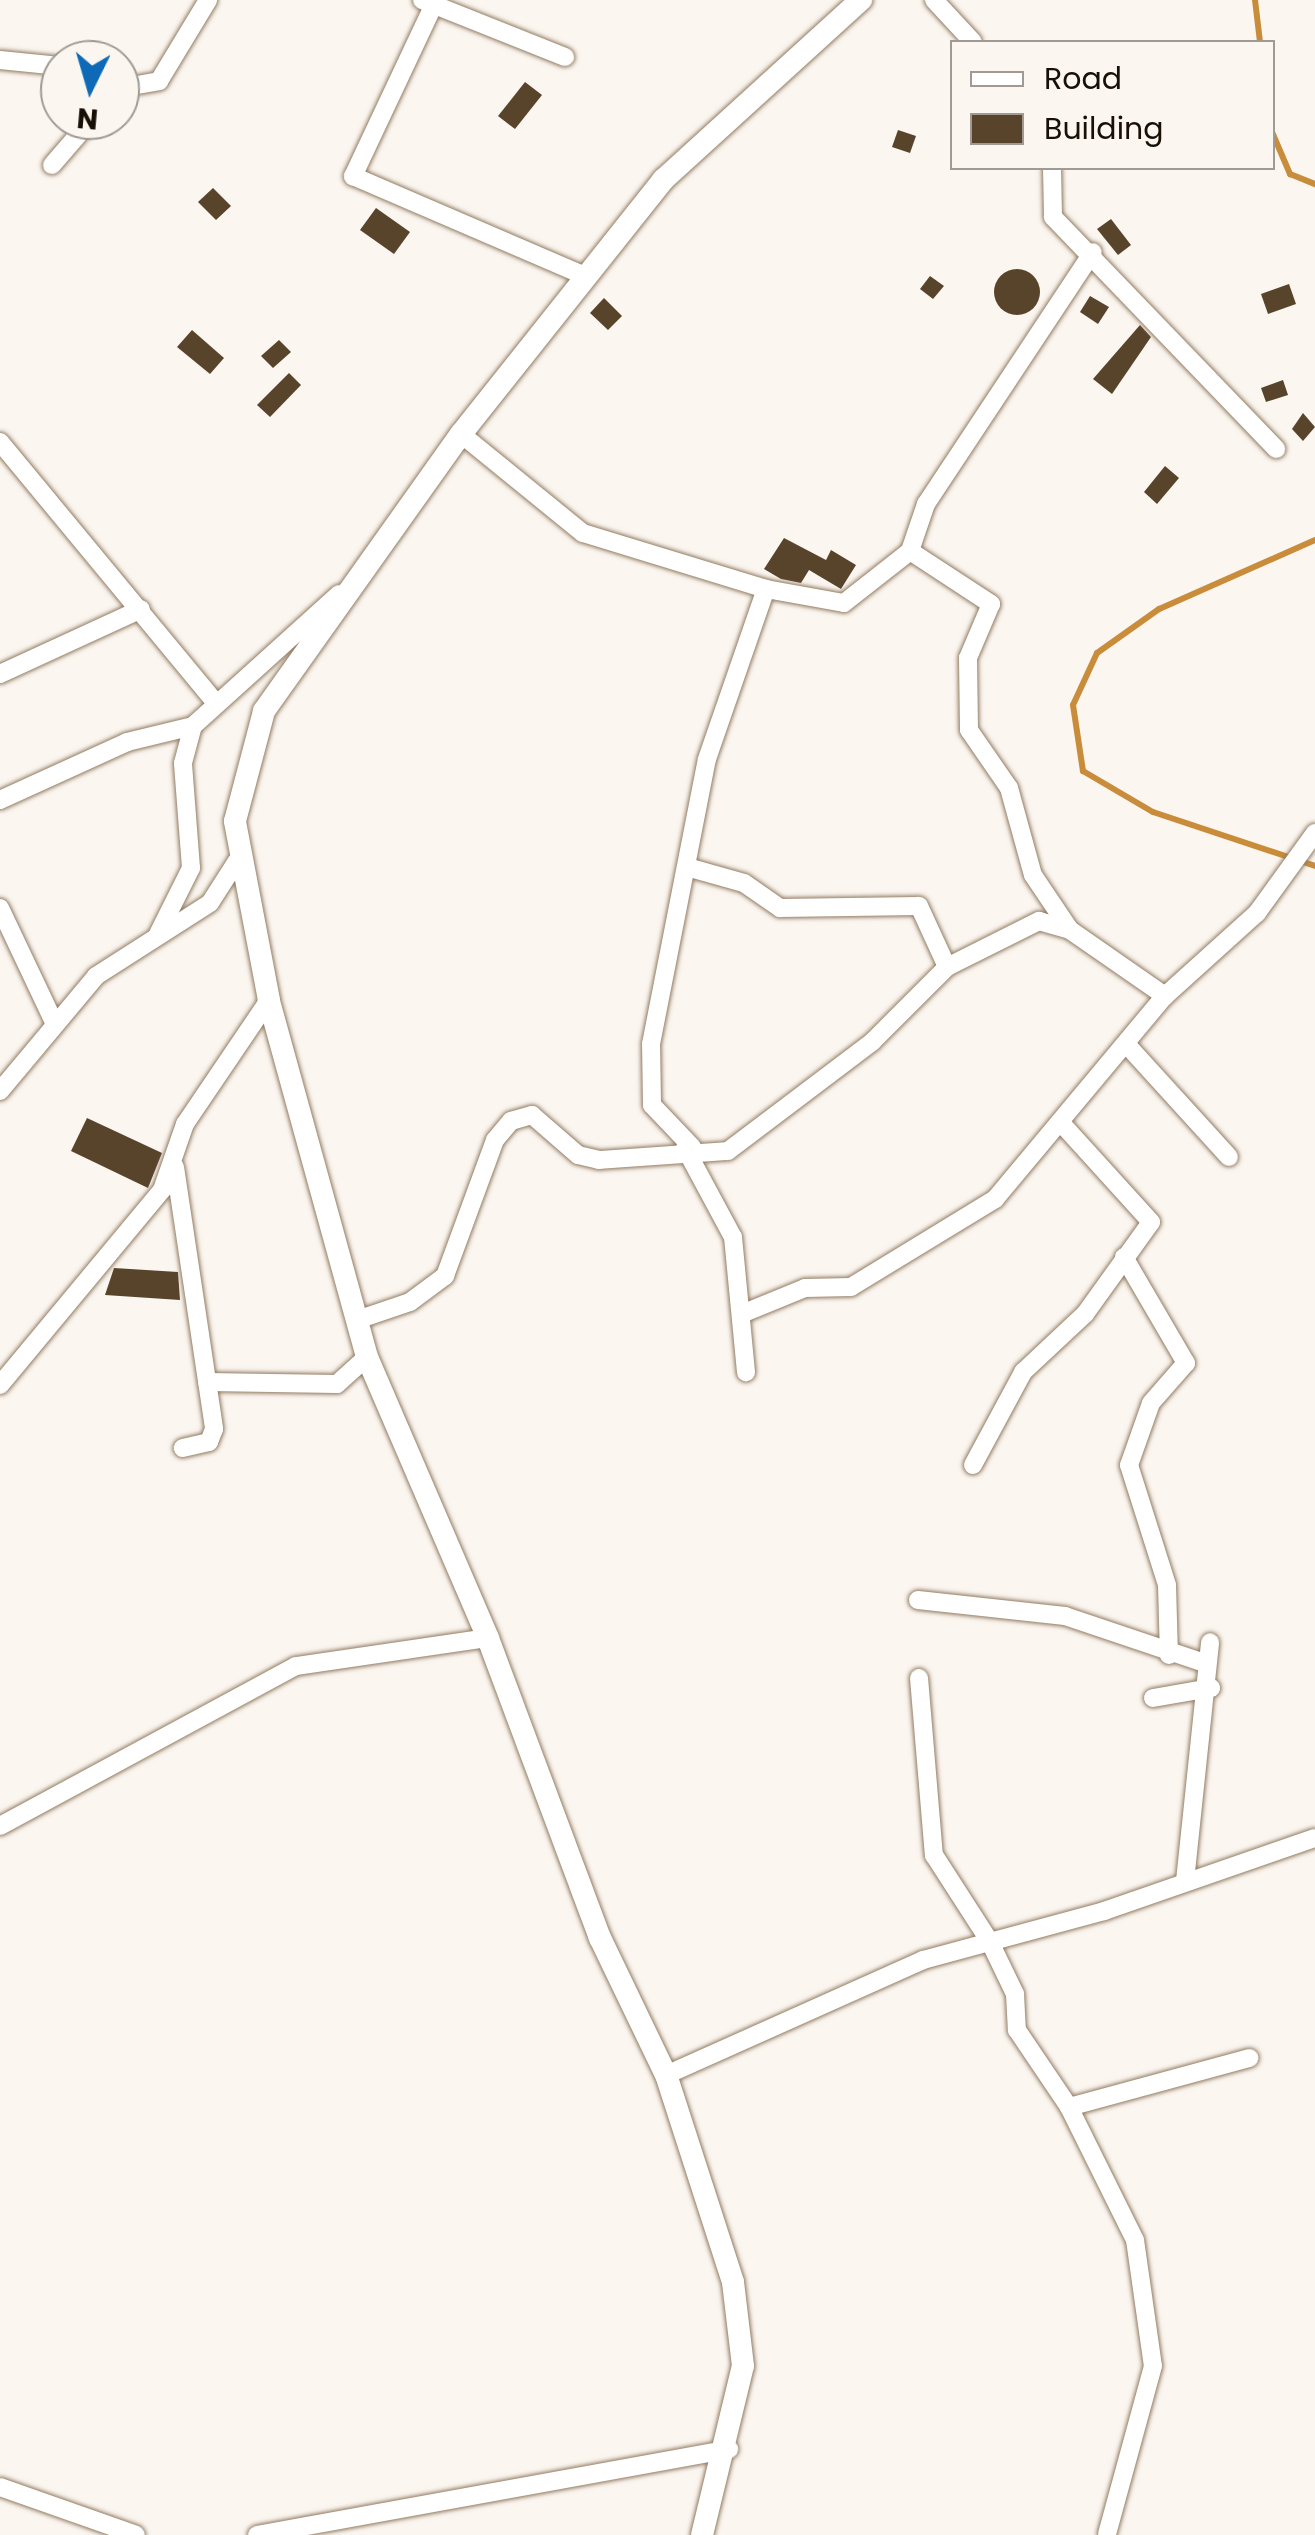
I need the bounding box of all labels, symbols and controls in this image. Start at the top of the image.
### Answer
north arrow [40,40,140,140]
legend [950,40,1275,170]
text: Road [1044,57,1122,100]
text: N [75,98,100,139]
text: Building [1044,107,1164,150]

